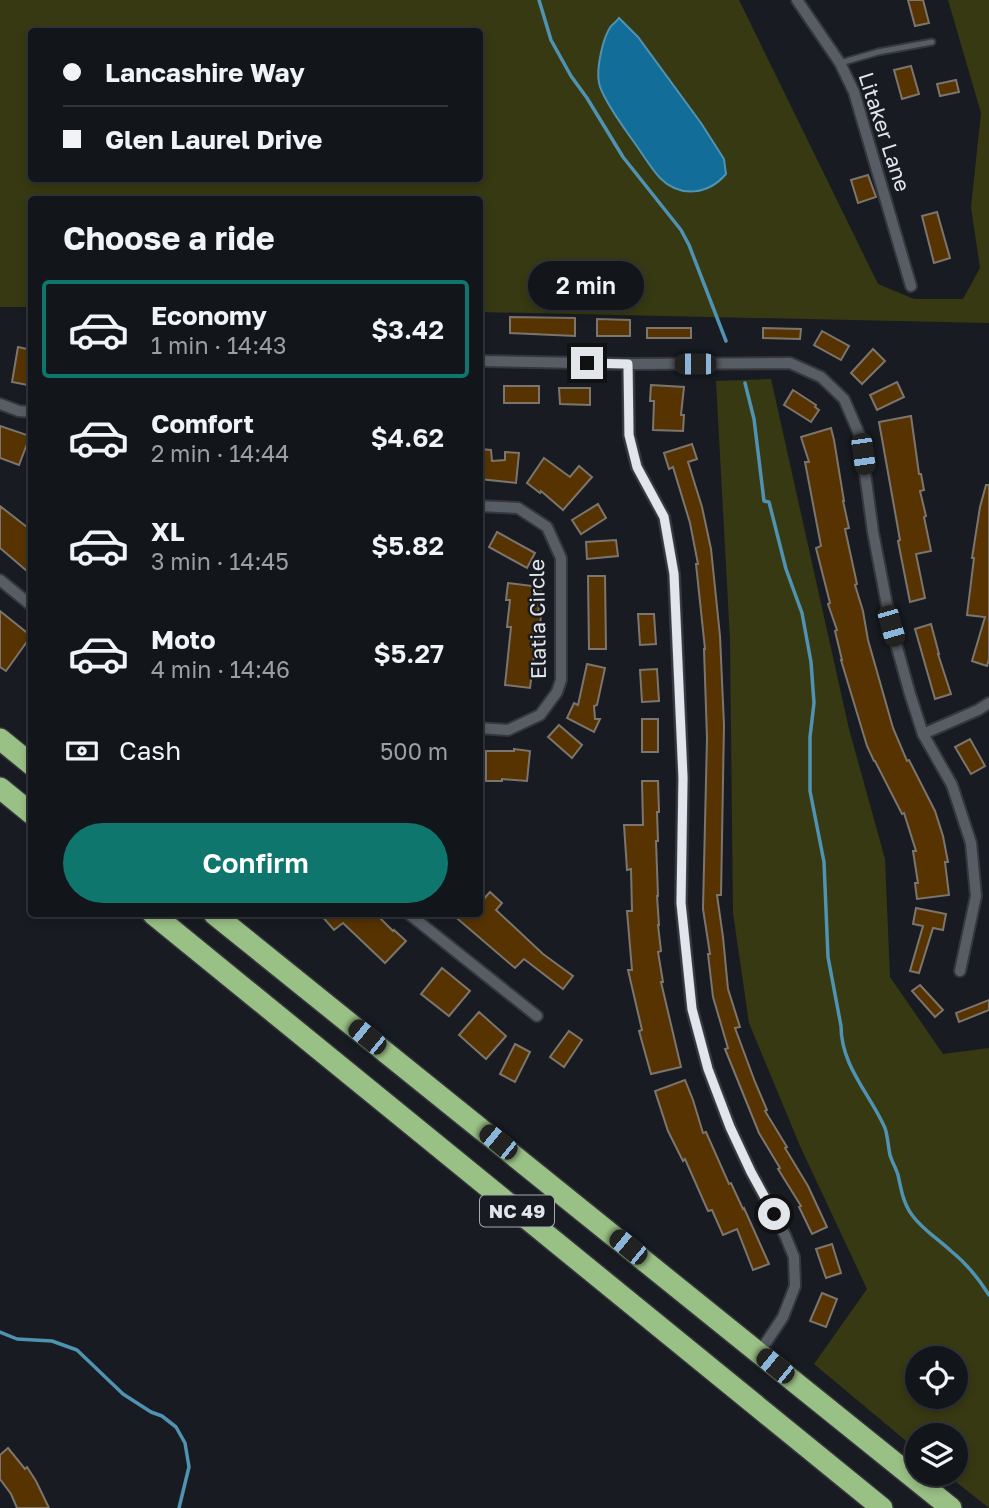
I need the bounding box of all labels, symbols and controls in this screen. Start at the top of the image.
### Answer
text: Lancashire Way [105,57,305,88]
street label: Litaker Lane [853,69,916,195]
text: Glen Laurel Drive [105,124,322,155]
text: Choose a ride [63,219,275,257]
callout: 2 min [529,262,645,310]
text: 2 min [556,271,616,299]
icon: car [67,298,130,361]
text: Economy [151,300,267,331]
text: $3.42 [371,314,444,345]
text: 1 min · 14:43 [151,331,287,359]
route end [571,347,603,379]
car [675,354,717,375]
icon: car [67,406,130,469]
text: Comfort [151,408,254,439]
text: $4.62 [371,422,444,453]
car [850,432,877,476]
text: 2 min · 14:44 [151,439,289,467]
icon: car [67,514,130,577]
text: XL [151,516,185,547]
text: $5.82 [371,530,444,561]
text: 3 min · 14:45 [151,547,289,575]
street label: Elatia Circle [523,559,551,679]
car [876,603,907,649]
icon: car [67,622,130,685]
text: Moto [151,624,216,655]
text: $5.27 [374,638,444,669]
text: 4 min · 14:46 [151,655,290,683]
icon: cash [63,732,101,770]
text: Cash [119,735,181,766]
text: 500 m [380,737,448,765]
button: Confirm [63,823,448,903]
car [345,1016,390,1058]
car [476,1121,521,1163]
road number: NC 49 [480,1196,554,1226]
route start [758,1198,790,1230]
car [606,1226,651,1268]
car [753,1345,798,1387]
map controls [905,1346,968,1486]
button: locate [905,1346,968,1409]
button: layers [905,1423,968,1486]

